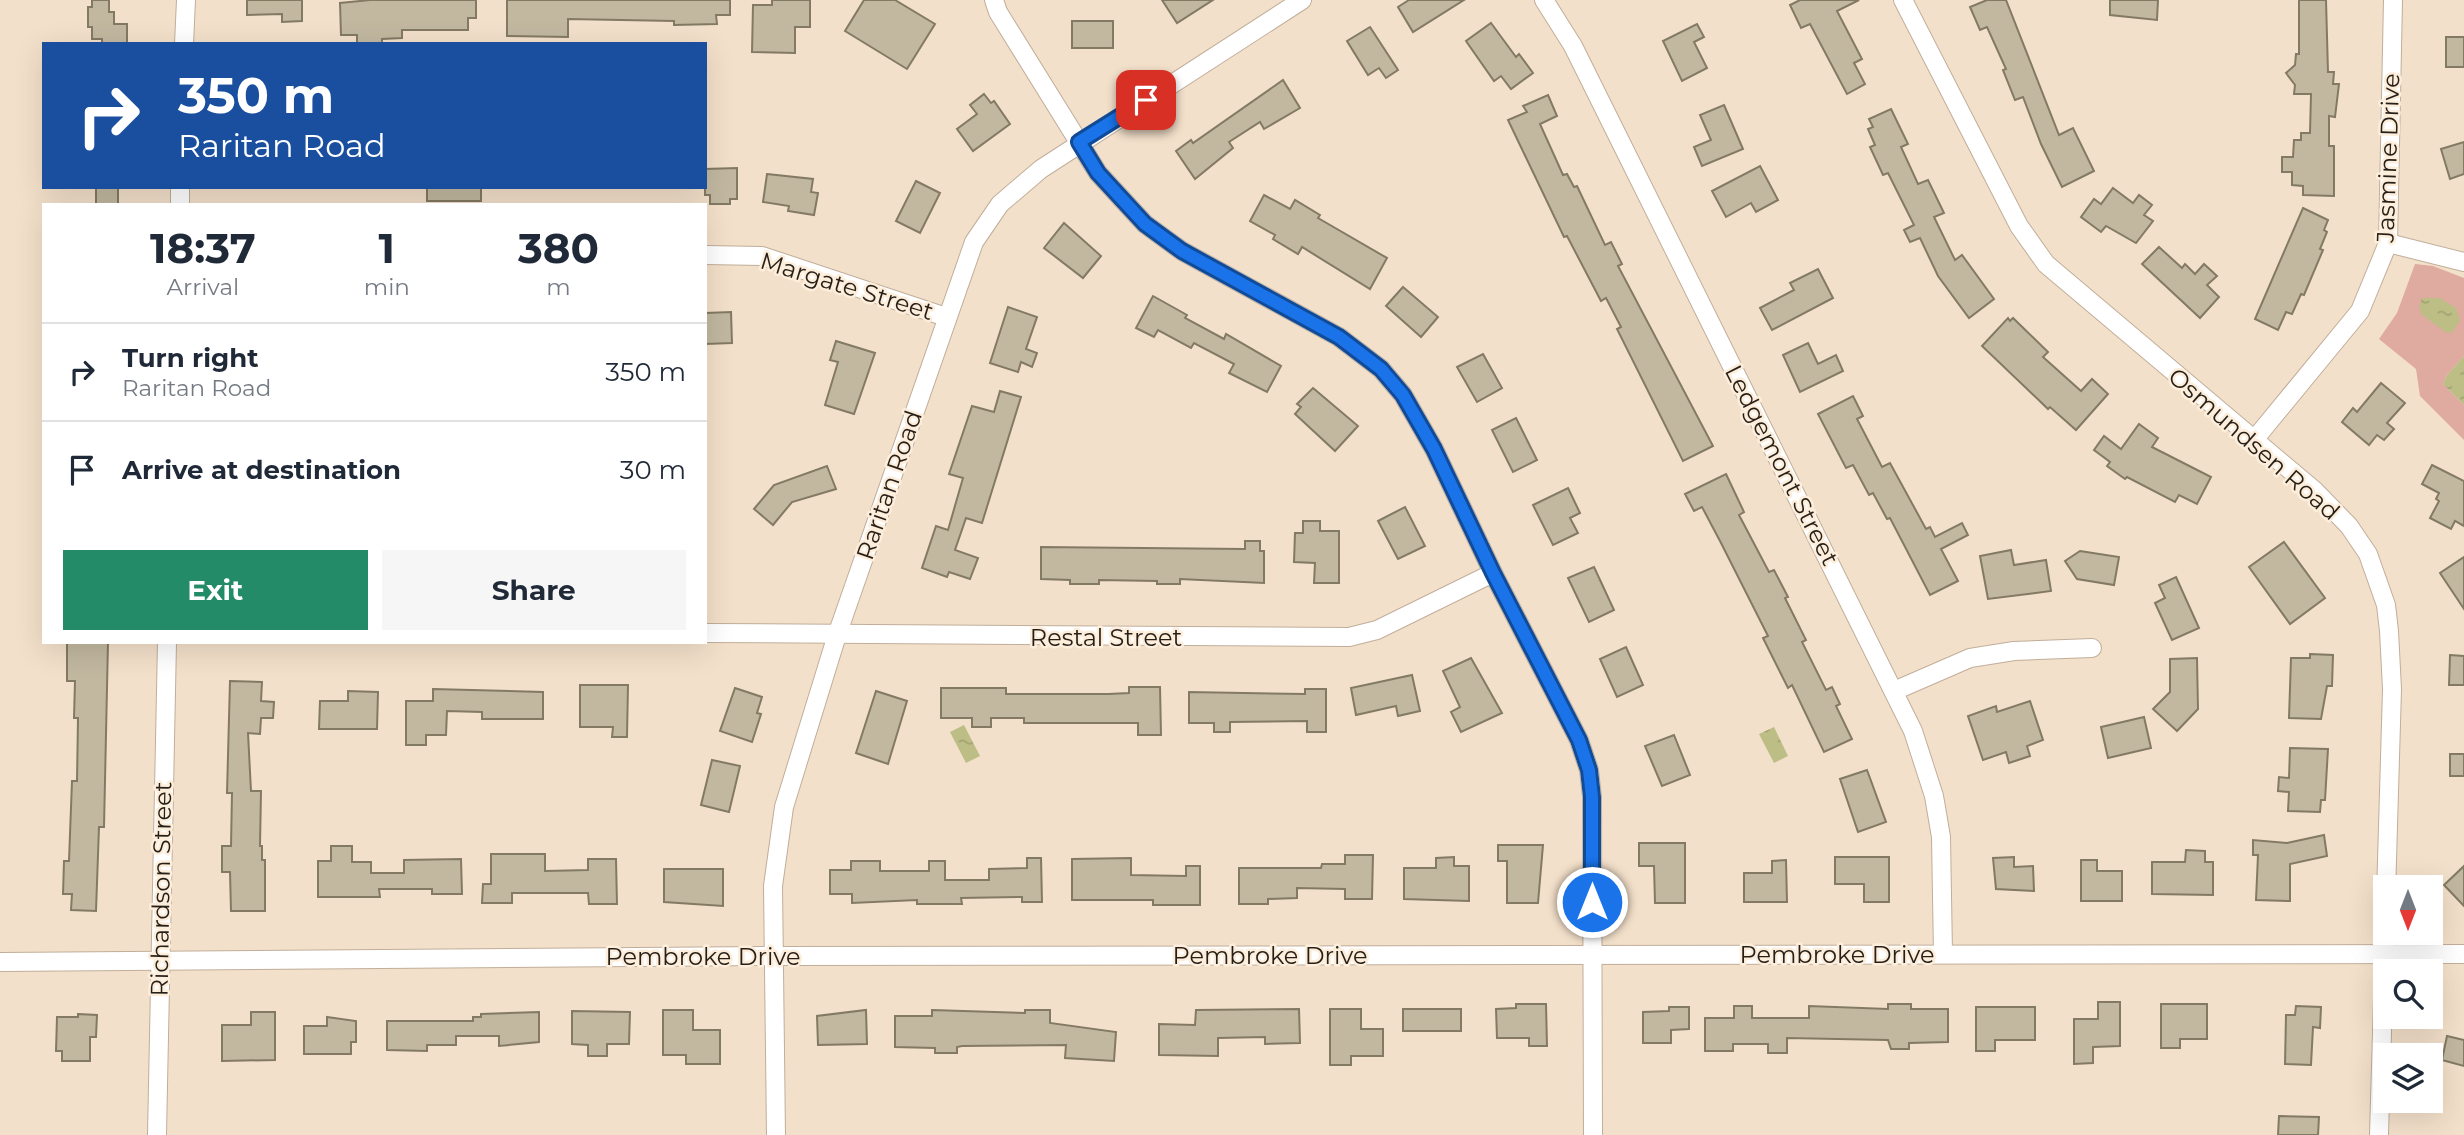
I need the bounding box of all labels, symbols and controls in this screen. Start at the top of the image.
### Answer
text: 350 m [178,66,334,125]
icon: right [63,70,154,161]
pin [1116,70,1176,130]
street label: Jasmine Drive [2371,73,2405,244]
icon: arrive [1127,81,1165,119]
text: Raritan Road [178,126,386,165]
text: 18:37 [150,222,256,274]
text: 1 [379,222,395,274]
text: 380 [518,222,599,274]
street label: Margate Street [757,246,937,326]
text: Arrival [167,273,239,301]
text: min [364,273,410,301]
text: m [546,273,571,301]
text: Turn right [122,342,258,374]
icon: right [63,353,101,391]
text: 350 m [605,356,686,388]
street label: Ledgemont Street [1719,360,1845,570]
street label: Osmundsen Road [2162,362,2346,526]
text: Raritan Road [122,374,271,402]
street label: Raritan Road [850,407,928,563]
icon: arrive [63,451,101,489]
text: Arrive at destination [122,454,401,486]
text: 30 m [620,454,686,486]
button: Exit [63,550,368,630]
button: Share [382,550,686,630]
street label: Restal Street [1030,623,1182,652]
street label: Richardson Street [145,781,177,997]
position arrow [1555,865,1629,939]
north arrow [2373,875,2443,945]
map controls [2373,875,2443,1113]
street label: Pembroke Drive [1739,940,1935,969]
street label: Pembroke Drive [1172,941,1368,970]
street label: Pembroke Drive [605,942,801,971]
button: search [2373,959,2443,1029]
button: layers [2373,1043,2443,1113]

